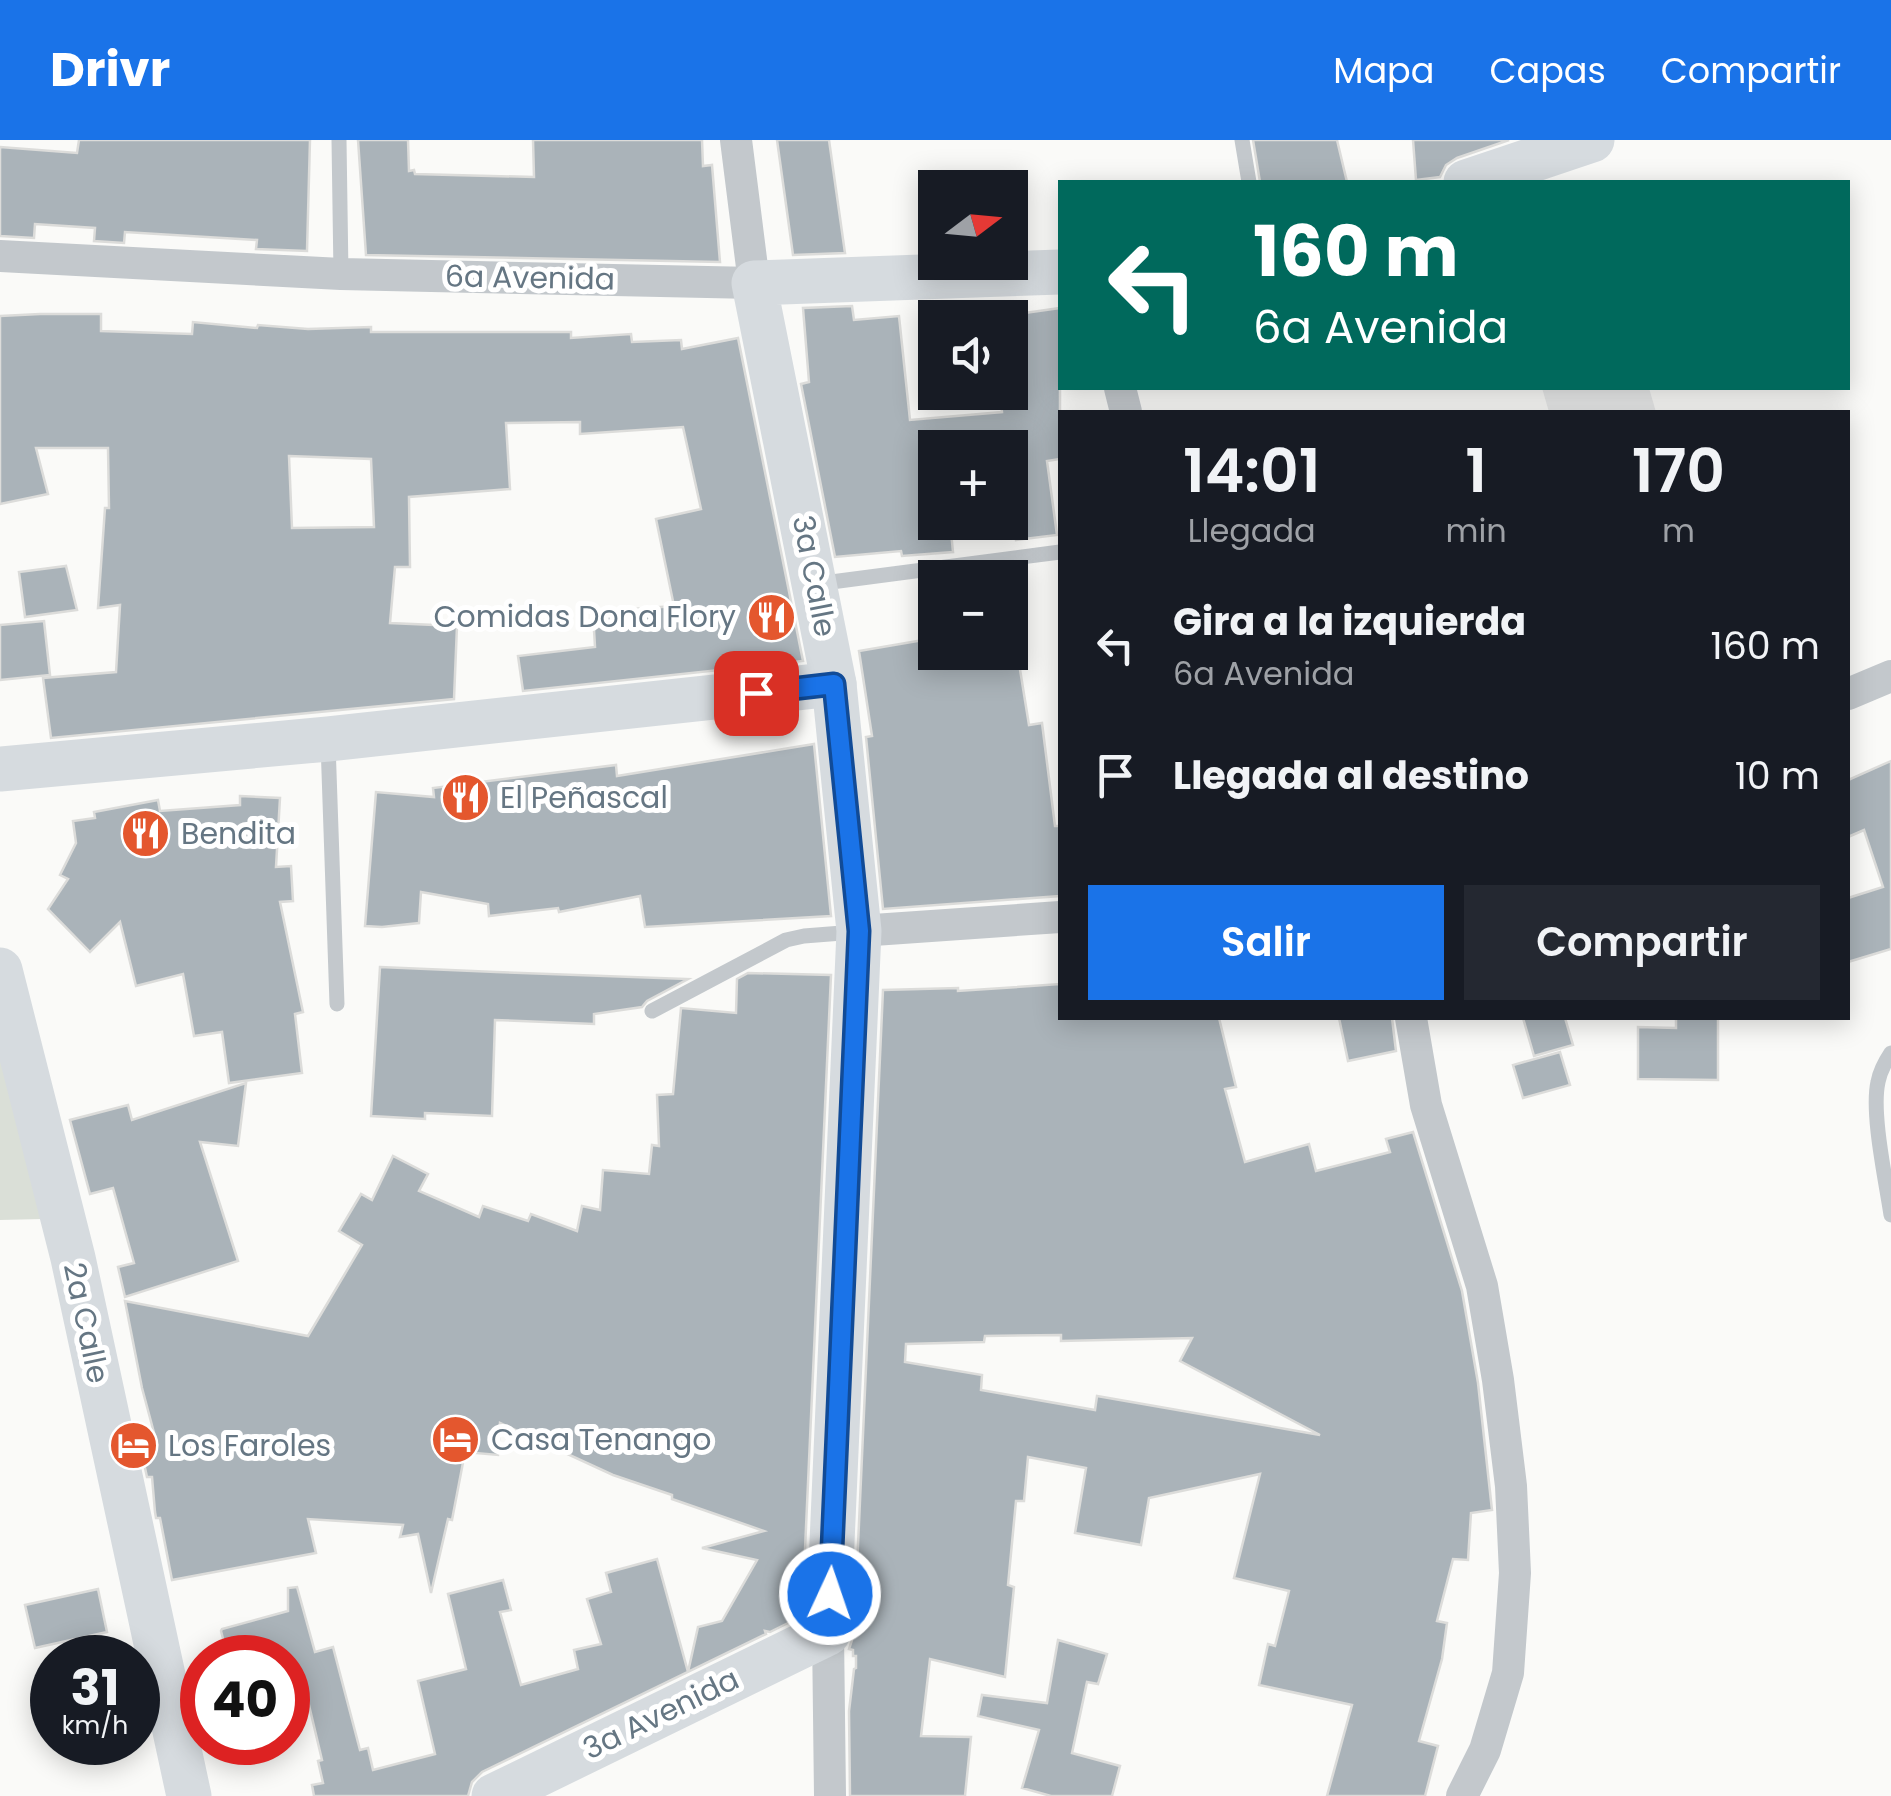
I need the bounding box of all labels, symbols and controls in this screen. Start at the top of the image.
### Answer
text: Drivr [50,36,170,103]
text: Mapa [1333,46,1434,95]
text: Capas [1489,46,1606,95]
text: Compartir [1661,46,1841,95]
north arrow [918,170,1028,280]
map controls [918,170,1028,670]
text: 160 m [1253,202,1459,301]
icon: left [1088,220,1218,350]
street label: 6a Avenida [445,255,615,300]
text: 6a Avenida [1253,296,1508,359]
button: sound [918,300,1028,410]
text: 14:01 [1183,429,1321,513]
text: 1 [1465,429,1487,513]
text: 170 [1632,429,1725,513]
button: + [918,430,1028,540]
text: Llegada [1188,508,1316,553]
text: min [1445,508,1507,553]
text: m [1662,508,1695,553]
street label: 3a Calle [782,512,847,640]
button: − [918,560,1028,670]
restaurant icon: Comidas Dona Flory [745,591,797,643]
place label: Comidas Dona Flory [433,595,736,638]
text: Gira a la izquierda [1173,595,1526,648]
icon: left [1088,618,1143,673]
text: 160 m [1711,619,1820,672]
pin [714,651,799,736]
text: 6a Avenida [1173,651,1354,696]
icon: arrive [729,666,784,721]
icon: arrive [1088,748,1143,803]
text: Llegada al destino [1173,749,1529,802]
text: 10 m [1735,749,1820,802]
restaurant icon: El Peñascal [439,772,491,824]
place label: El Peñascal [500,776,668,819]
restaurant icon: Bendita [120,808,172,860]
place label: Bendita [181,812,296,855]
button: Salir [1088,885,1444,1000]
button: Compartir [1464,885,1820,1000]
street label: 2a Calle [53,1259,120,1387]
hotel icon: Casa Tenango [430,1414,482,1466]
place label: Casa Tenango [491,1418,711,1461]
hotel icon: Los Faroles [107,1420,159,1472]
place label: Los Faroles [168,1424,331,1467]
position arrow [778,1542,882,1646]
speed limit sign: 40 [180,1635,310,1765]
text: 31 [70,1652,120,1723]
street label: 3a Avenida [576,1657,746,1770]
text: km/h [62,1708,128,1743]

